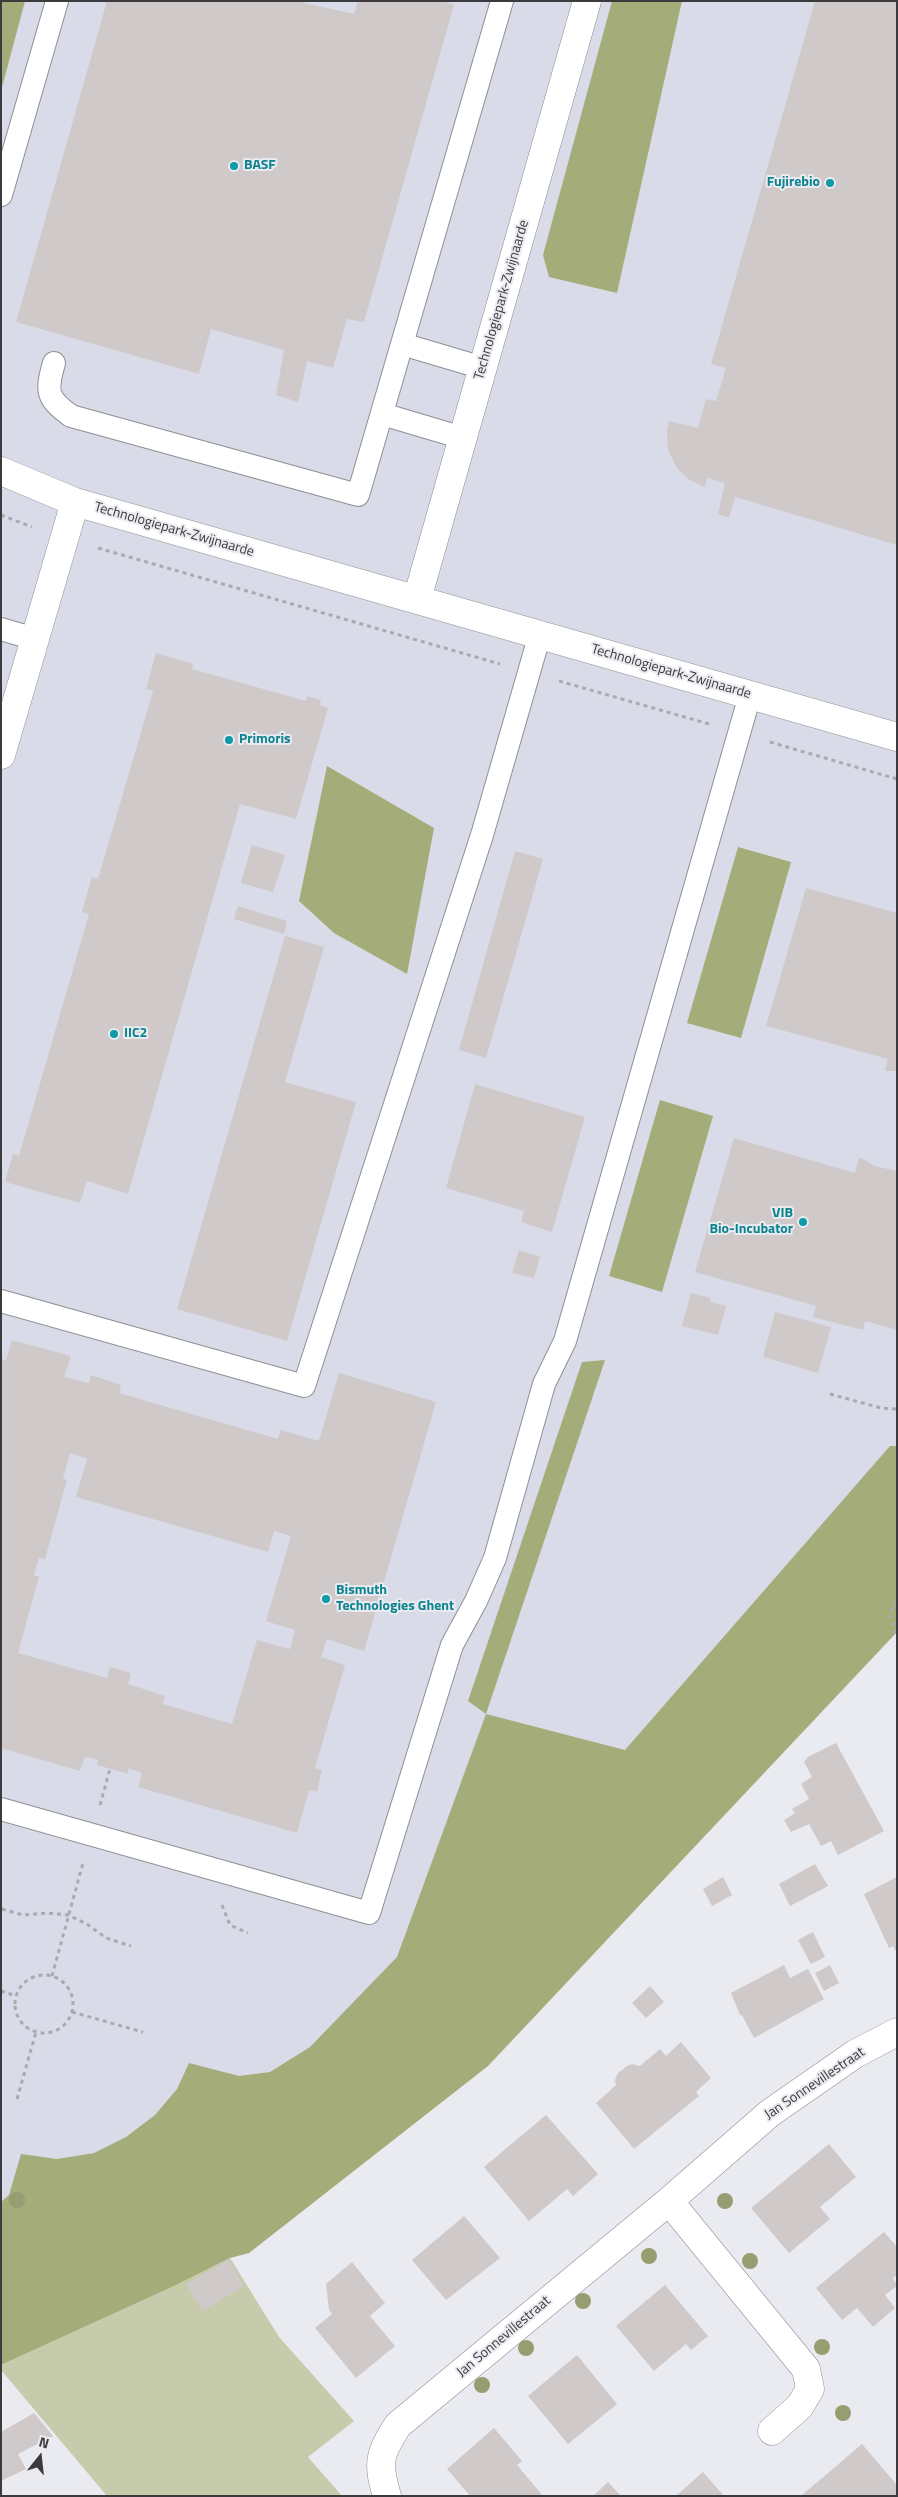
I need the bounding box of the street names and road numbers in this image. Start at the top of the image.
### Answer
street label: Technologiepark-Zwijnaarde [471,218,533,382]
street label: Technologiepark-Zwijnaarde [92,499,256,561]
street label: Technologiepark-Zwijnaarde [589,641,753,703]
street label: Jan Sonnevillestraat [762,2044,868,2124]
street label: Jan Sonnevillestraat [454,2293,554,2381]

